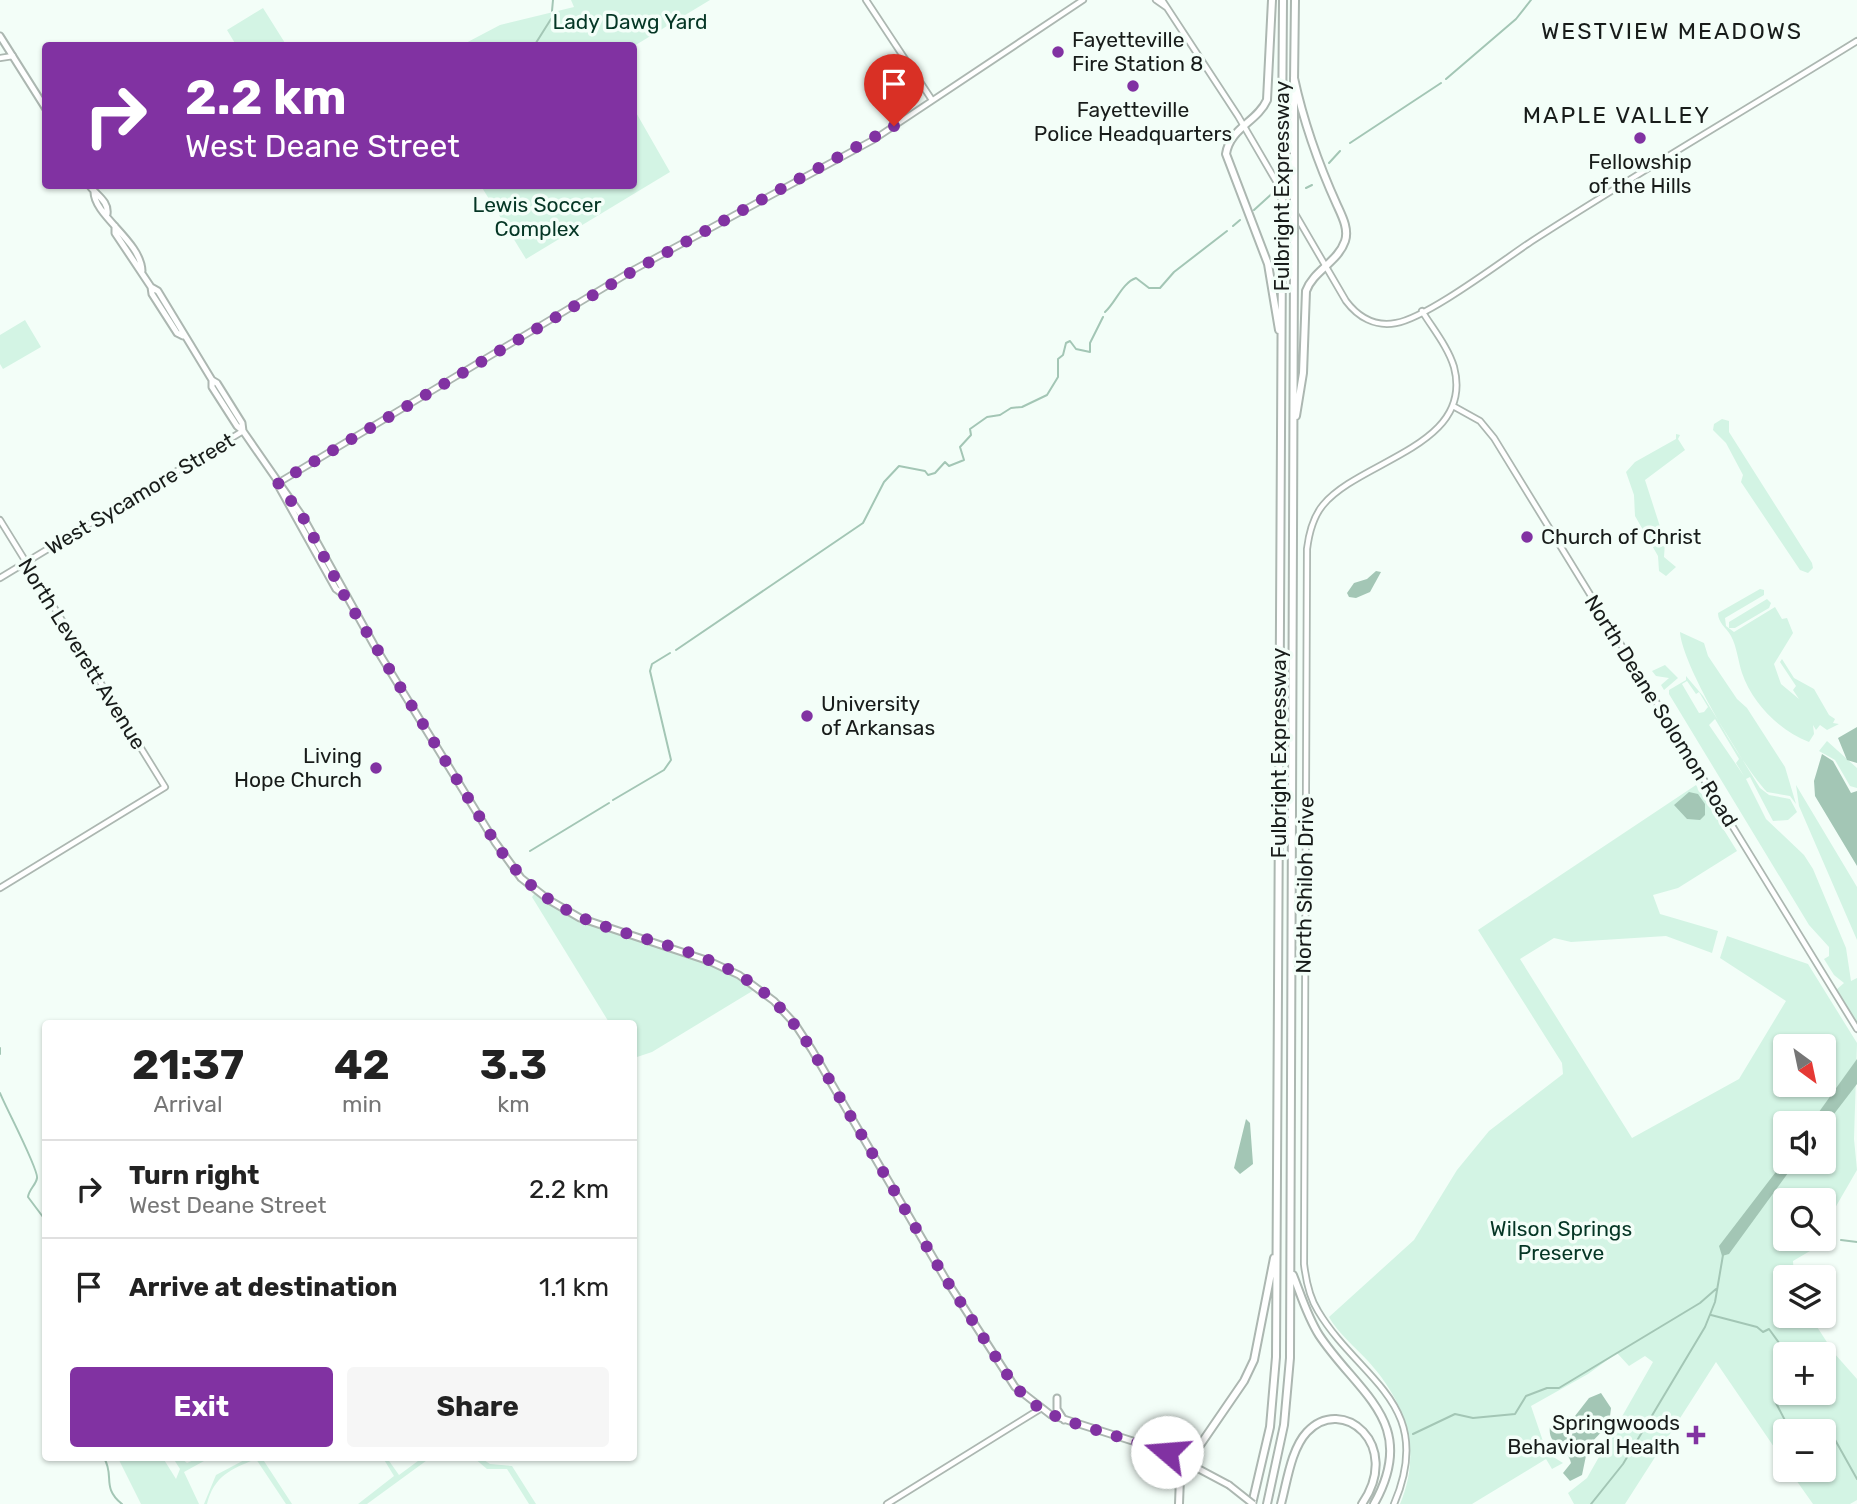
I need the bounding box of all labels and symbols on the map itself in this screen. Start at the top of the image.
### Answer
park label: Lady Dawg Yard [552,9,708,34]
district label: WESTVIEW MEADOWS [1541,17,1803,45]
place label: Fayetteville Fire Station 8 [1072,27,1203,76]
marker: Fayetteville Fire Station 8 [1050,44,1066,60]
pin [864,54,924,126]
marker: Fayetteville Police Headquarters [1125,78,1141,94]
street label: Fulbright Expressway [1269,80,1294,291]
place label: Fayetteville Police Headquarters [1034,97,1232,146]
district label: MAPLE VALLEY [1523,101,1711,129]
marker: Fellowship of the Hills [1632,130,1648,146]
place label: Fellowship of the Hills [1588,149,1692,198]
park label: Lewis Soccer Complex [473,192,601,241]
street label: West Sycamore Street [41,427,239,560]
place label: Church of Christ [1541,524,1701,549]
marker: Church of Christ [1519,529,1535,545]
street label: North Leverett Avenue [13,553,152,754]
street label: North Deane Solomon Road [1580,590,1743,831]
street label: Fulbright Expressway [1266,647,1291,858]
place label: University of Arkansas [821,691,935,740]
marker: University of Arkansas [799,708,815,724]
place label: Living Hope Church [234,743,362,792]
marker: Living Hope Church [368,760,384,776]
street label: North Shiloh Drive [1290,796,1319,974]
north arrow [1773,1034,1836,1097]
park label: Wilson Springs Preserve [1490,1216,1632,1265]
place label: Springwoods Behavioral Health [1507,1410,1680,1459]
position arrow [1130,1415,1204,1489]
marker: Springwoods Behavioral Health [1686,1425,1706,1445]

